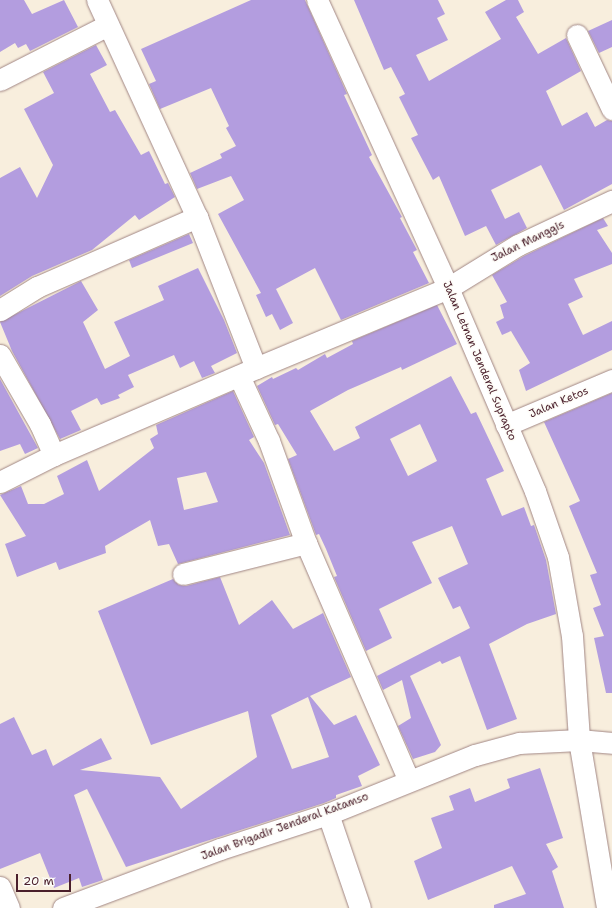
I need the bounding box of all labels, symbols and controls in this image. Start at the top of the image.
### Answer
street label: Jalan Manggis [489,219,567,265]
street label: Jalan Letnan Jenderal Suprapto [439,279,519,443]
street label: Jalan Ketos [527,385,591,421]
street label: Jalan Brigadir Jenderal Katamso [200,791,370,863]
scale bar [18,866,73,892]
text: 20 m [23,873,54,889]

